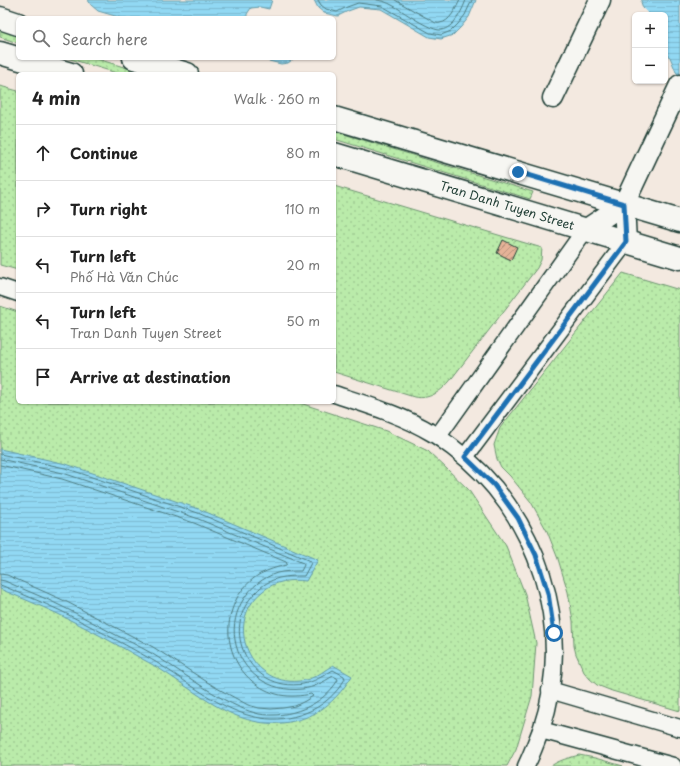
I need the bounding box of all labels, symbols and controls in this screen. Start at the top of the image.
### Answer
map controls [632,12,668,84]
button: + [632,12,668,48]
search box [16,16,336,60]
icon: search [30,27,52,49]
text: Search here [62,27,148,50]
button: − [632,48,668,84]
text: 4 min [32,85,80,111]
text: Walk · 260 m [234,89,320,108]
text: Continue [70,141,138,164]
icon: ahead [32,142,54,164]
text: 80 m [286,143,320,162]
route end [509,163,527,181]
street label: Tran Danh Tuyen Street [438,176,577,234]
text: Turn right [70,197,147,220]
icon: right [32,198,54,220]
text: 110 m [285,199,320,218]
text: Turn left [70,244,136,267]
icon: left [32,254,54,276]
text: 20 m [286,255,320,274]
text: Phố Hà Văn Chúc [70,267,179,286]
text: Turn left [70,300,136,323]
icon: left [32,310,54,332]
text: 50 m [286,311,320,330]
text: Tran Danh Tuyen Street [70,323,222,342]
text: Arrive at destination [70,365,231,388]
icon: arrive [32,366,54,388]
route start [545,624,563,642]

